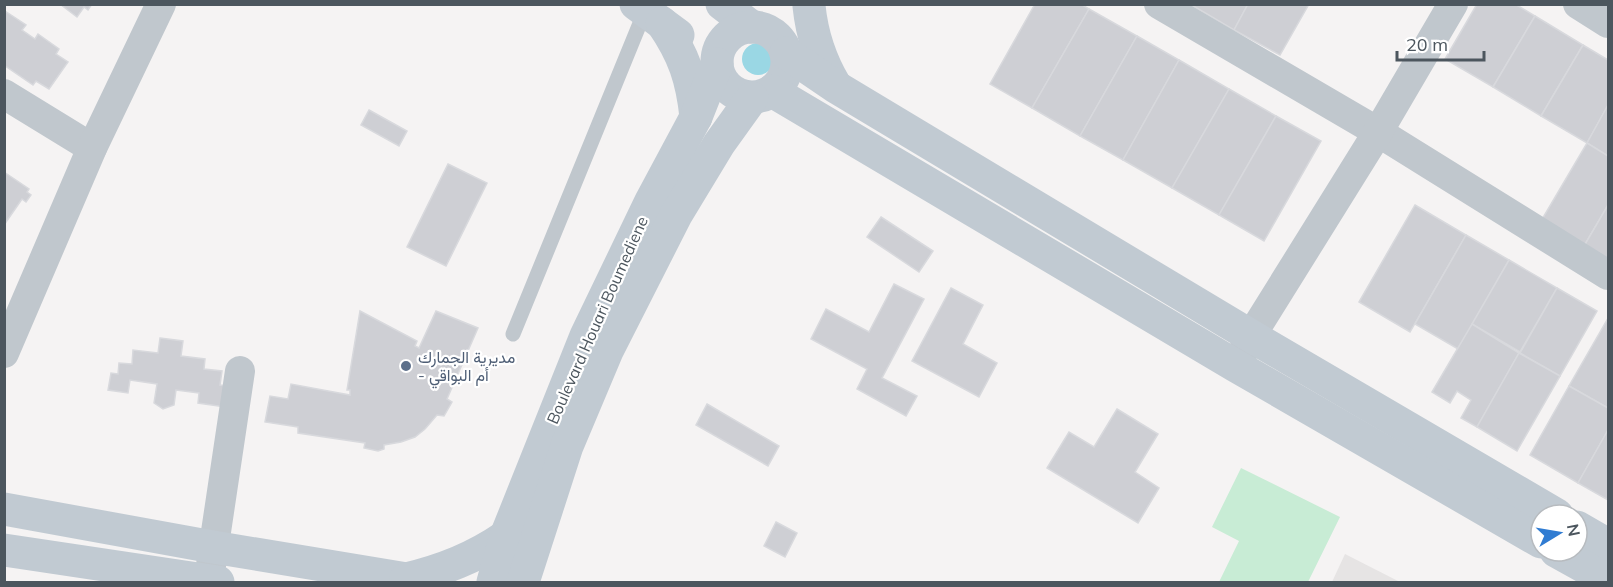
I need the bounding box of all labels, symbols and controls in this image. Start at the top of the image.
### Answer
scale bar [1397,24,1484,62]
text: 20 m [1406,33,1448,56]
street label: Boulevard Houari Boumediene [542,213,652,427]
place label: مديرية الجمارك - أم البواقي [418,347,515,389]
marker: مديرية الجمارك - أم البواقي [399,359,413,373]
north arrow [1529,503,1589,563]
text: N [1563,522,1585,538]

